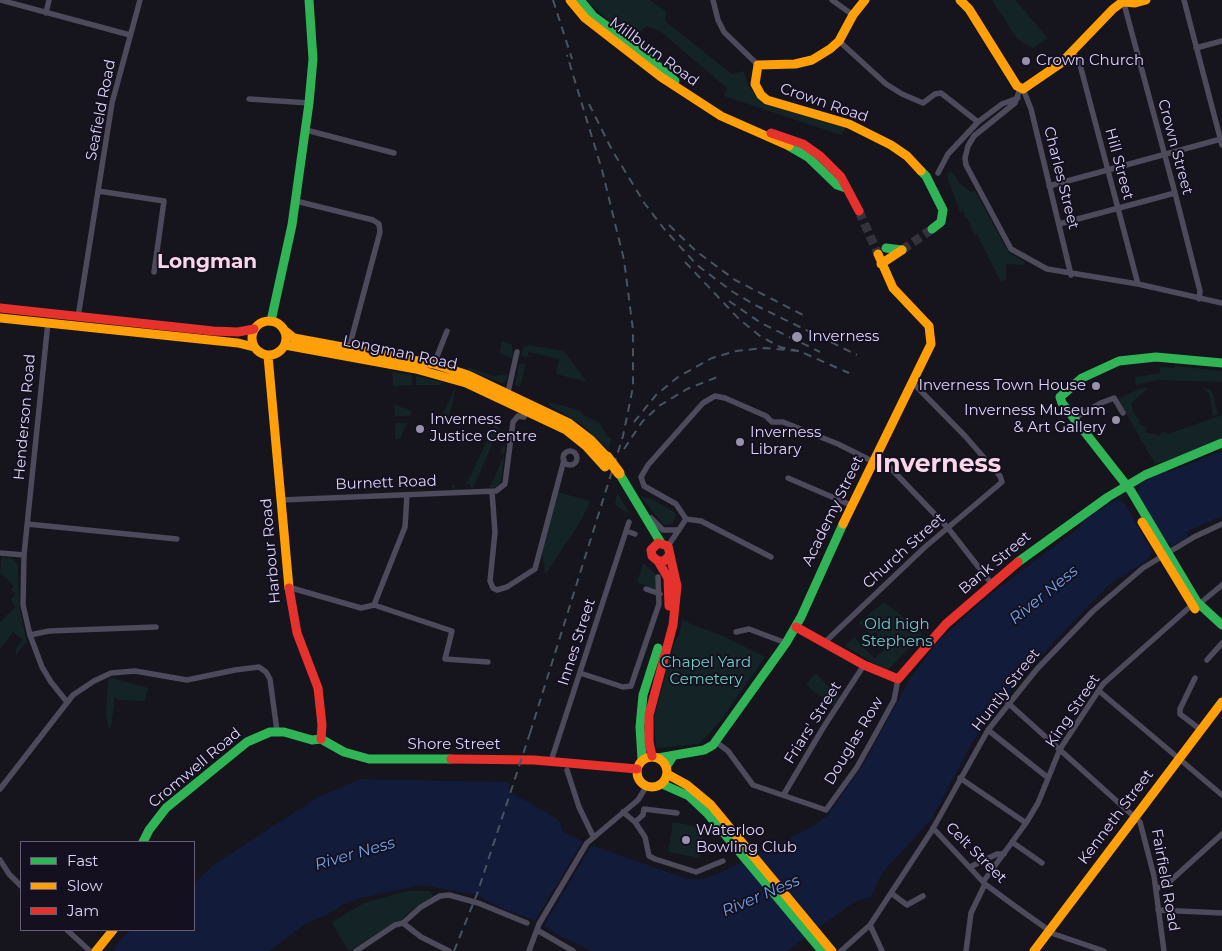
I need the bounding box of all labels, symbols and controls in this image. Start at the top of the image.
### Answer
street label: Millburn Road [606,14,702,90]
place label: Crown Church [1036,52,1144,70]
marker: Crown Church [1020,55,1032,67]
street label: Seafield Road [82,58,120,162]
street label: Crown Road [778,79,870,127]
street label: Crown Street [1154,97,1196,197]
street label: Charles Street [1040,125,1082,231]
street label: Hill Street [1101,126,1137,202]
district label: Longman [157,250,257,274]
place label: Inverness [808,328,879,346]
marker: Inverness [790,330,804,344]
street label: Longman Road [341,332,459,374]
street label: Henderson Road [11,353,39,481]
place label: Inverness Town House [919,377,1086,395]
marker: Inverness Town House [1090,380,1102,392]
place label: Inverness Museum & Art Gallery [964,402,1106,437]
place label: Inverness Justice Centre [430,411,537,446]
marker: Inverness Museum & Art Gallery [1110,414,1122,426]
marker: Inverness Justice Centre [414,423,426,435]
place label: Inverness Library [750,424,821,459]
marker: Inverness Library [734,436,746,448]
district label: Inverness [875,450,1001,480]
street label: Academy Street [799,453,867,569]
street label: Burnett Road [335,472,437,494]
street label: Harbour Road [257,498,285,604]
street label: Church Street [859,509,949,593]
street label: Bank Street [955,528,1035,598]
water label: River Ness [1006,561,1082,629]
street label: Innes Street [554,596,600,688]
park label: Old high Stephens [862,616,932,651]
street label: Huntly Street [968,645,1044,735]
park label: Chapel Yard Cemetery [661,654,751,689]
street label: King Street [1042,671,1104,751]
street label: Friars' Street [781,678,845,768]
street label: Douglas Row [821,694,887,788]
street label: Cromwell Road [145,724,245,812]
street label: Shore Street [408,736,500,754]
street label: Kenneth Street [1074,766,1158,868]
street label: Celt Street [942,819,1010,887]
place label: Waterloo Bowling Club [696,822,797,857]
street label: Fairfield Road [1147,827,1183,933]
water label: River Ness [313,833,397,875]
marker: Waterloo Bowling Club [680,834,692,846]
legend [20,841,195,931]
text: Fast [67,851,98,870]
water label: River Ness [719,871,803,921]
text: Slow [67,876,103,895]
text: Jam [67,901,99,920]

